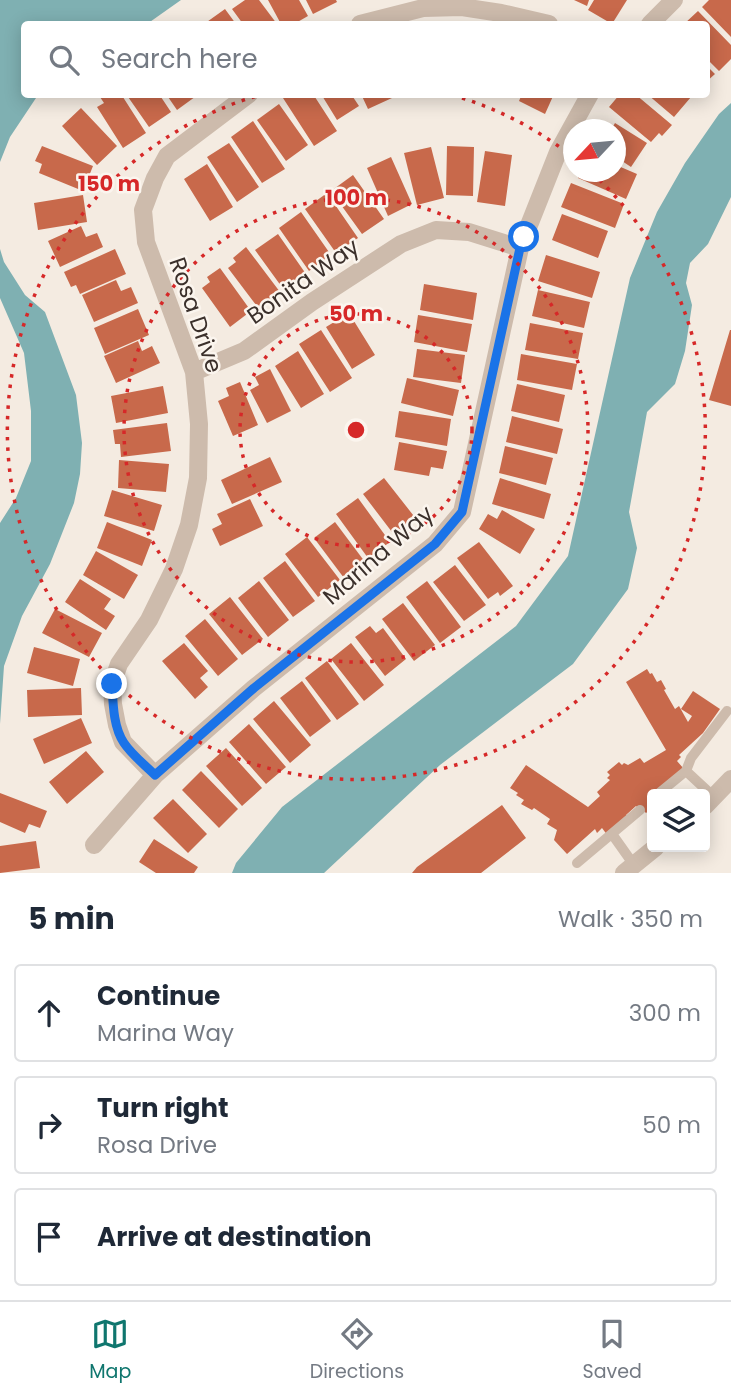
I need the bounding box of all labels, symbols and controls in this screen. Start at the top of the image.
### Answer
search box [21,21,710,98]
icon: search [45,41,83,79]
text: Search here [101,41,258,77]
north arrow [563,119,626,182]
text: 150 m [78,169,140,198]
text: 100 m [325,183,387,212]
route start [508,221,539,252]
street label: Bonita Way [240,231,366,331]
street label: Rosa Drive [161,253,231,377]
text: 50 m [329,299,383,328]
centre of rings [344,418,368,442]
street label: Marina Way [316,498,440,612]
route end [96,668,127,699]
map controls [647,789,710,852]
button: layers [647,789,710,852]
text: 5 min [28,897,115,940]
text: Walk · 350 m [558,903,703,935]
text: Continue [97,978,220,1014]
icon: ahead [30,994,68,1032]
text: 300 m [629,997,701,1029]
text: Marina Way [97,1017,234,1049]
text: Turn right [97,1090,229,1126]
icon: right [30,1106,68,1144]
text: 50 m [642,1109,701,1141]
text: Rosa Drive [97,1129,217,1161]
icon: arrive [30,1218,68,1256]
text: Arrive at destination [97,1219,372,1255]
tab: Map [89,1315,131,1386]
tab: Directions [310,1315,404,1386]
tab: Saved [583,1315,642,1386]

